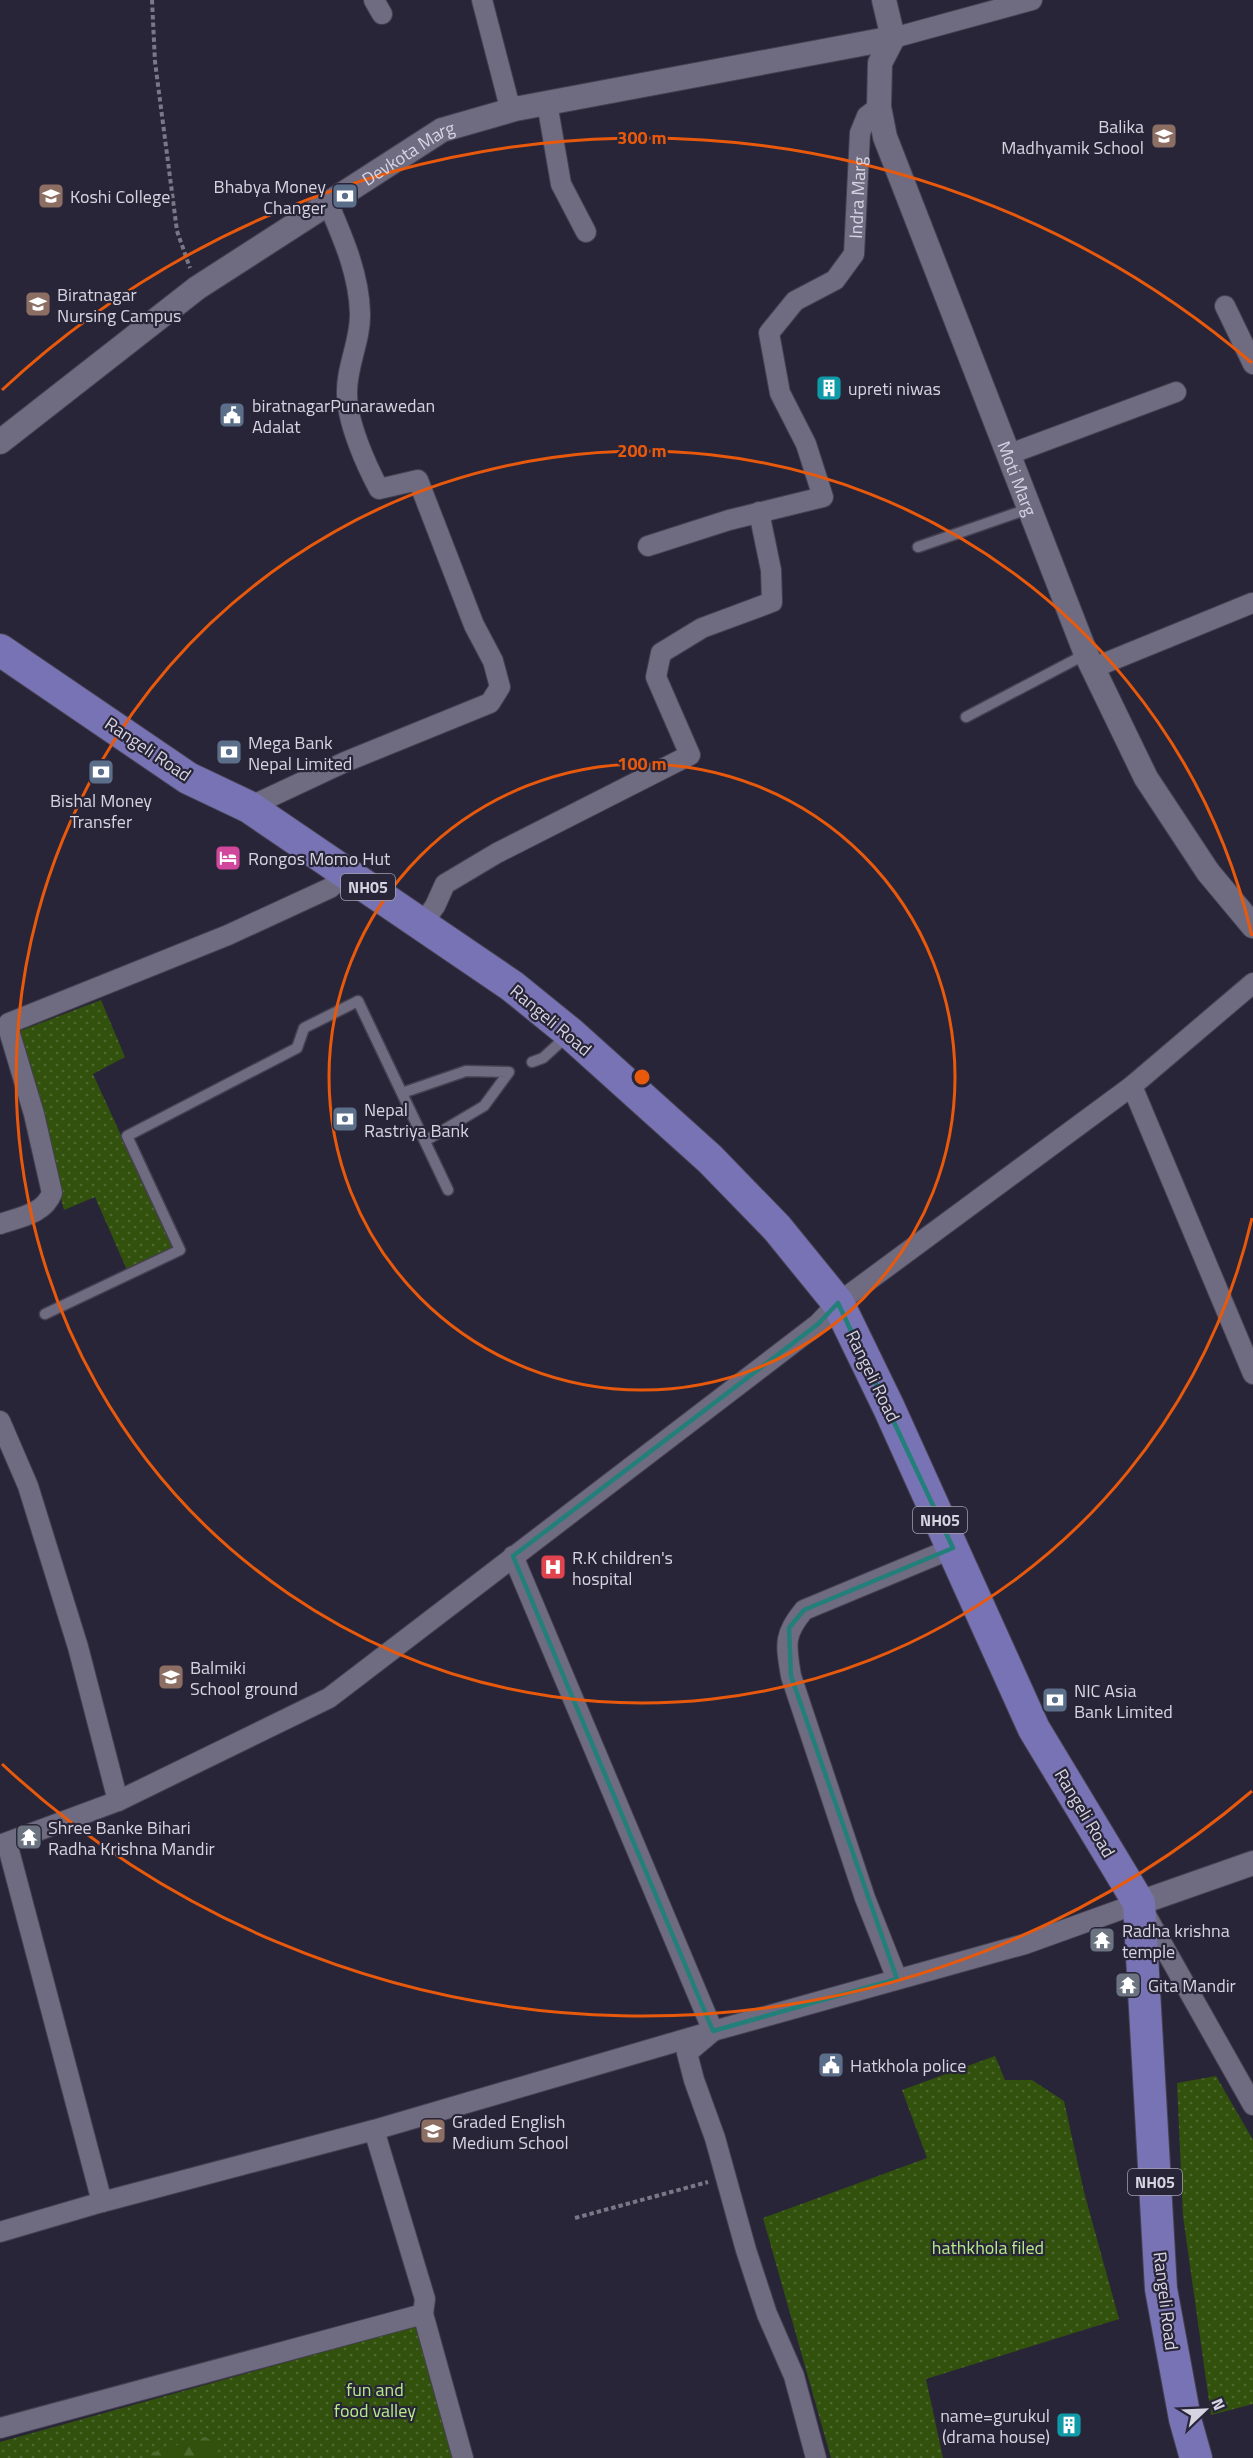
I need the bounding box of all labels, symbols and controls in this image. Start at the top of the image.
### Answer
place label: Balika Madhyamik School [1001,113,1144,161]
street label: Devkota Marg [356,114,458,192]
school or university icon: Balika Madhyamik School [1149,121,1179,151]
text: 300 m [617,124,667,151]
street label: Indra Marg [841,156,872,239]
place label: Bhabya Money Changer [214,173,326,221]
school or university icon: Koshi College [36,181,66,211]
bank icon: Bhabya Money Changer [330,181,360,211]
place label: Koshi College [70,183,170,210]
place label: Biratnagar Nursing Campus [57,281,181,329]
school or university icon: Biratnagar Nursing Campus [23,289,53,319]
building icon: upreti niwas [814,373,844,403]
place label: upreti niwas [848,375,941,402]
place label: biratnagarPunarawedan Adalat [252,392,435,440]
public building icon: biratnagarPunarawedan Adalat [217,400,247,430]
text: 200 m [617,437,667,464]
street label: Moti Marg [991,437,1044,520]
street label: Rangeli Road [99,710,197,788]
place label: Mega Bank Nepal Limited [248,729,352,777]
bank icon: Mega Bank Nepal Limited [214,737,244,767]
text: 100 m [617,750,667,777]
bank icon: Bishal Money Transfer [86,757,116,787]
place label: Bishal Money Transfer [50,787,152,835]
hotel icon: Rongos Momo Hut [213,843,243,873]
place label: Rongos Momo Hut [248,845,391,872]
road number: NH05 [341,874,395,900]
street label: Rangeli Road [504,978,598,1062]
centre of rings [632,1067,652,1087]
place label: Nepal Rastriya Bank [364,1096,469,1144]
bank icon: Nepal Rastriya Bank [330,1104,360,1134]
street label: Rangeli Road [839,1326,907,1426]
road number: NH05 [913,1507,967,1533]
place label: R.K children's hospital [572,1544,673,1592]
hospital icon: R.K children's hospital [538,1552,568,1582]
place label: Balmiki School ground [190,1654,298,1702]
school or university icon: Balmiki School ground [156,1662,186,1692]
place label: NIC Asia Bank Limited [1074,1677,1173,1725]
bank icon: NIC Asia Bank Limited [1040,1685,1070,1715]
street label: Rangeli Road [1048,1764,1122,1862]
place label: Shree Banke Bihari Radha Krishna Mandir [48,1814,215,1862]
temple icon: Shree Banke Bihari Radha Krishna Mandir [14,1822,44,1852]
place label: Radha krishna temple [1122,1917,1230,1965]
temple icon: Radha krishna temple [1087,1925,1117,1955]
temple icon: Gita Mandir [1113,1970,1143,2000]
place label: Gita Mandir [1148,1972,1236,1999]
public building icon: Hatkhola police [816,2050,846,2080]
place label: Hatkhola police [850,2052,966,2079]
place label: Graded English Medium School [452,2108,569,2156]
school or university icon: Graded English Medium School [418,2116,448,2146]
road number: NH05 [1128,2169,1182,2195]
park label: hathkhola filed [932,2234,1044,2261]
street label: Rangeli Road [1147,2250,1185,2352]
park label: fun and food valley [334,2376,416,2424]
north arrow [1175,2380,1235,2440]
text: N [1206,2394,1232,2414]
place label: name=gurukul (drama house) [940,2402,1050,2450]
building icon: name=gurukul (drama house) [1054,2410,1084,2440]

